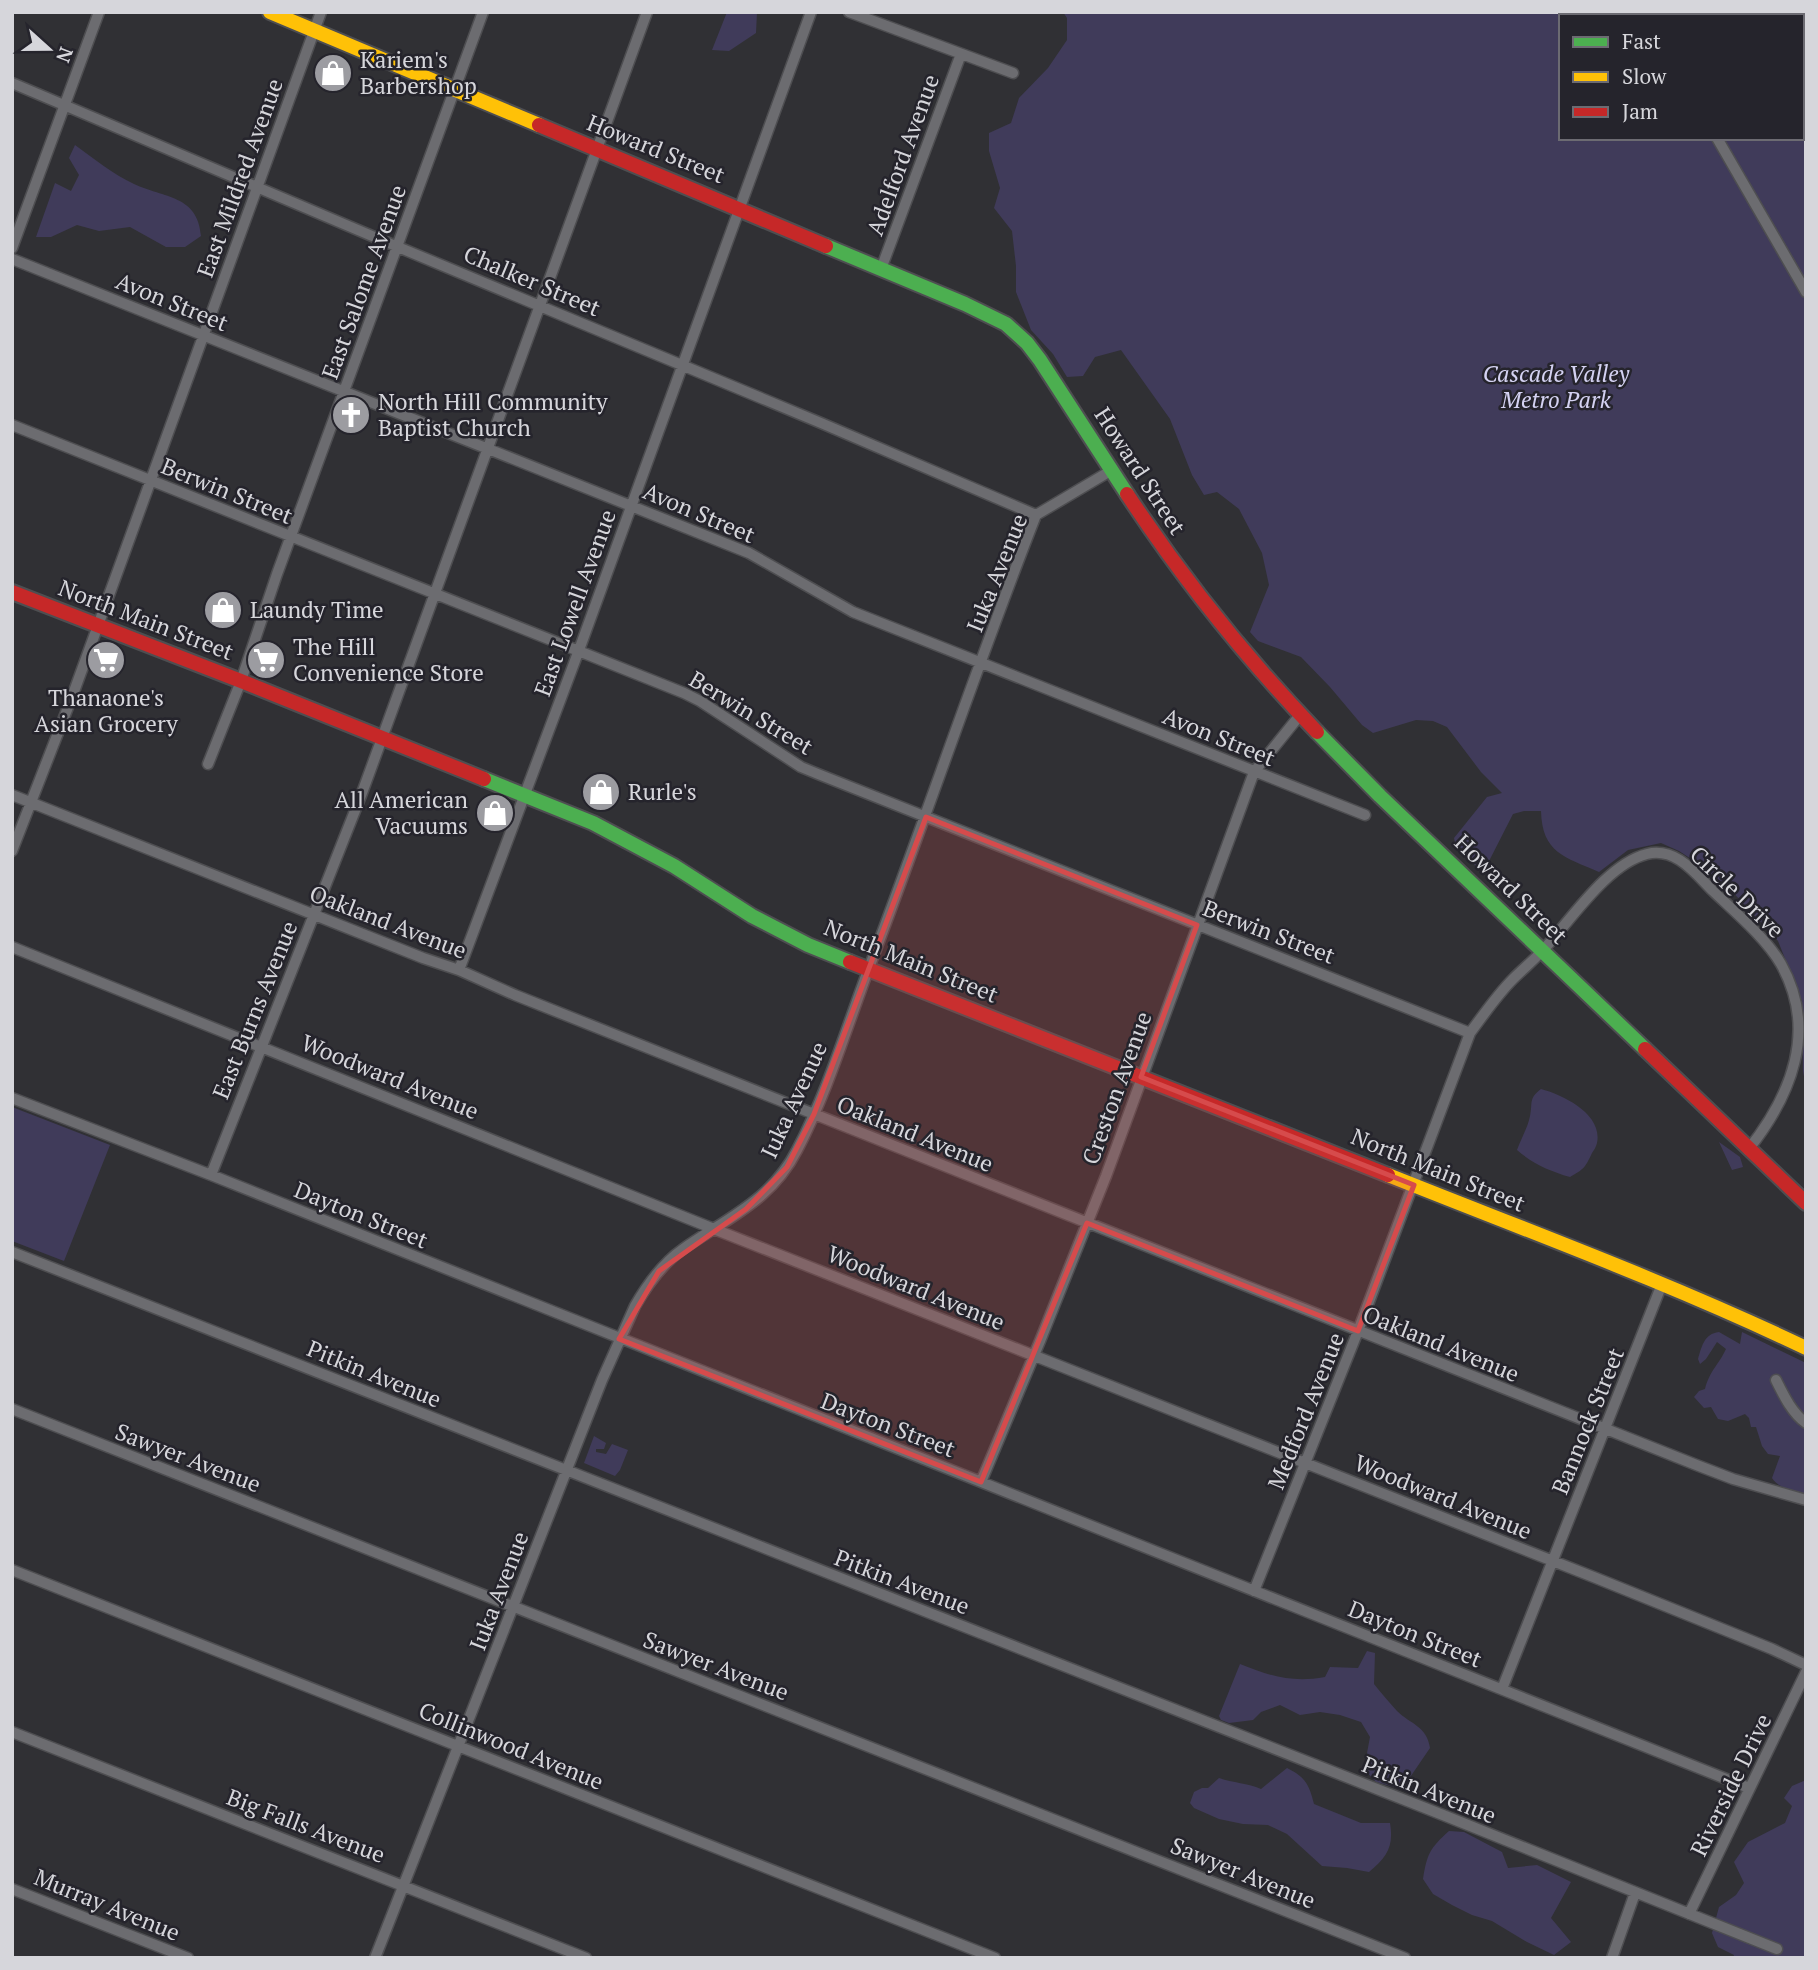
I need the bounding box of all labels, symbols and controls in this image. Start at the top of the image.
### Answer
north arrow [14,14,84,84]
legend [1559,14,1804,140]
text: Fast [1622,27,1661,55]
text: N [51,44,80,67]
place label: Kariem's Barbershop [360,44,477,101]
shop icon: Kariem's Barbershop [312,52,354,94]
text: Slow [1622,62,1667,90]
street label: Adelford Avenue [859,70,946,240]
street label: East Mildred Avenue [189,74,290,281]
text: Jam [1622,97,1658,125]
street label: Howard Street [583,107,730,190]
street label: East Salome Avenue [314,180,413,383]
street label: Chalker Street [459,238,606,323]
street label: Avon Street [111,265,233,338]
park label: Cascade Valley Metro Park [1483,358,1630,415]
place label: North Hill Community Baptist Church [378,386,608,443]
church icon: North Hill Community Baptist Church [330,394,372,436]
street label: Howard Street [1088,401,1193,541]
street label: Berwin Street [157,450,298,531]
street label: Avon Street [639,475,760,550]
street label: East Lowell Avenue [526,505,623,700]
street label: Iuka Avenue [959,509,1034,637]
street label: North Main Street [54,572,239,667]
shop icon: Laundy Time [202,589,244,631]
place label: Laundy Time [250,594,384,625]
place label: The Hill Convenience Store [293,631,484,688]
supermarket icon: Thanaone's Asian Grocery [85,639,127,681]
supermarket icon: The Hill Convenience Store [245,639,287,681]
street label: Berwin Street [684,663,819,762]
place label: Thanaone's Asian Grocery [34,682,178,739]
street label: Avon Street [1158,700,1280,773]
shop icon: Rurle's [580,771,622,813]
place label: Rurle's [628,776,697,807]
place label: All American Vacuums [334,784,468,841]
shop icon: All American Vacuums [474,792,516,834]
street label: Howard Street [1448,827,1575,951]
street label: Circle Drive [1683,839,1791,945]
street label: Oakland Avenue [305,877,471,966]
street label: Berwin Street [1199,892,1340,971]
street label: North Main Street [820,911,1003,1010]
street label: East Burns Avenue [205,916,304,1103]
street label: Creston Avenue [1075,1007,1159,1169]
street label: Woodward Avenue [297,1027,483,1126]
street label: Iuka Avenue [753,1036,834,1163]
street label: Oakland Avenue [832,1088,998,1179]
street label: North Main Street [1347,1120,1530,1219]
street label: Dayton Street [290,1174,433,1256]
street label: Woodward Avenue [823,1238,1009,1337]
street label: Oakland Avenue [1358,1298,1524,1389]
street label: Medford Avenue [1260,1328,1351,1494]
street label: Pitkin Avenue [303,1333,446,1415]
street label: Bannock Street [1544,1343,1631,1499]
street label: Dayton Street [817,1385,960,1465]
street label: Sawyer Avenue [111,1416,265,1499]
street label: Woodward Avenue [1350,1447,1536,1546]
street label: Iuka Avenue [462,1527,535,1655]
street label: Pitkin Avenue [830,1542,974,1621]
street label: Dayton Street [1344,1593,1487,1675]
street label: Sawyer Avenue [639,1624,793,1707]
street label: Collinwood Avenue [414,1694,608,1797]
street label: Riverside Drive [1683,1708,1778,1861]
street label: Pitkin Avenue [1358,1749,1501,1831]
street label: Big Falls Avenue [223,1781,390,1870]
street label: Sawyer Avenue [1166,1829,1320,1916]
street label: Murray Avenue [30,1861,185,1948]

